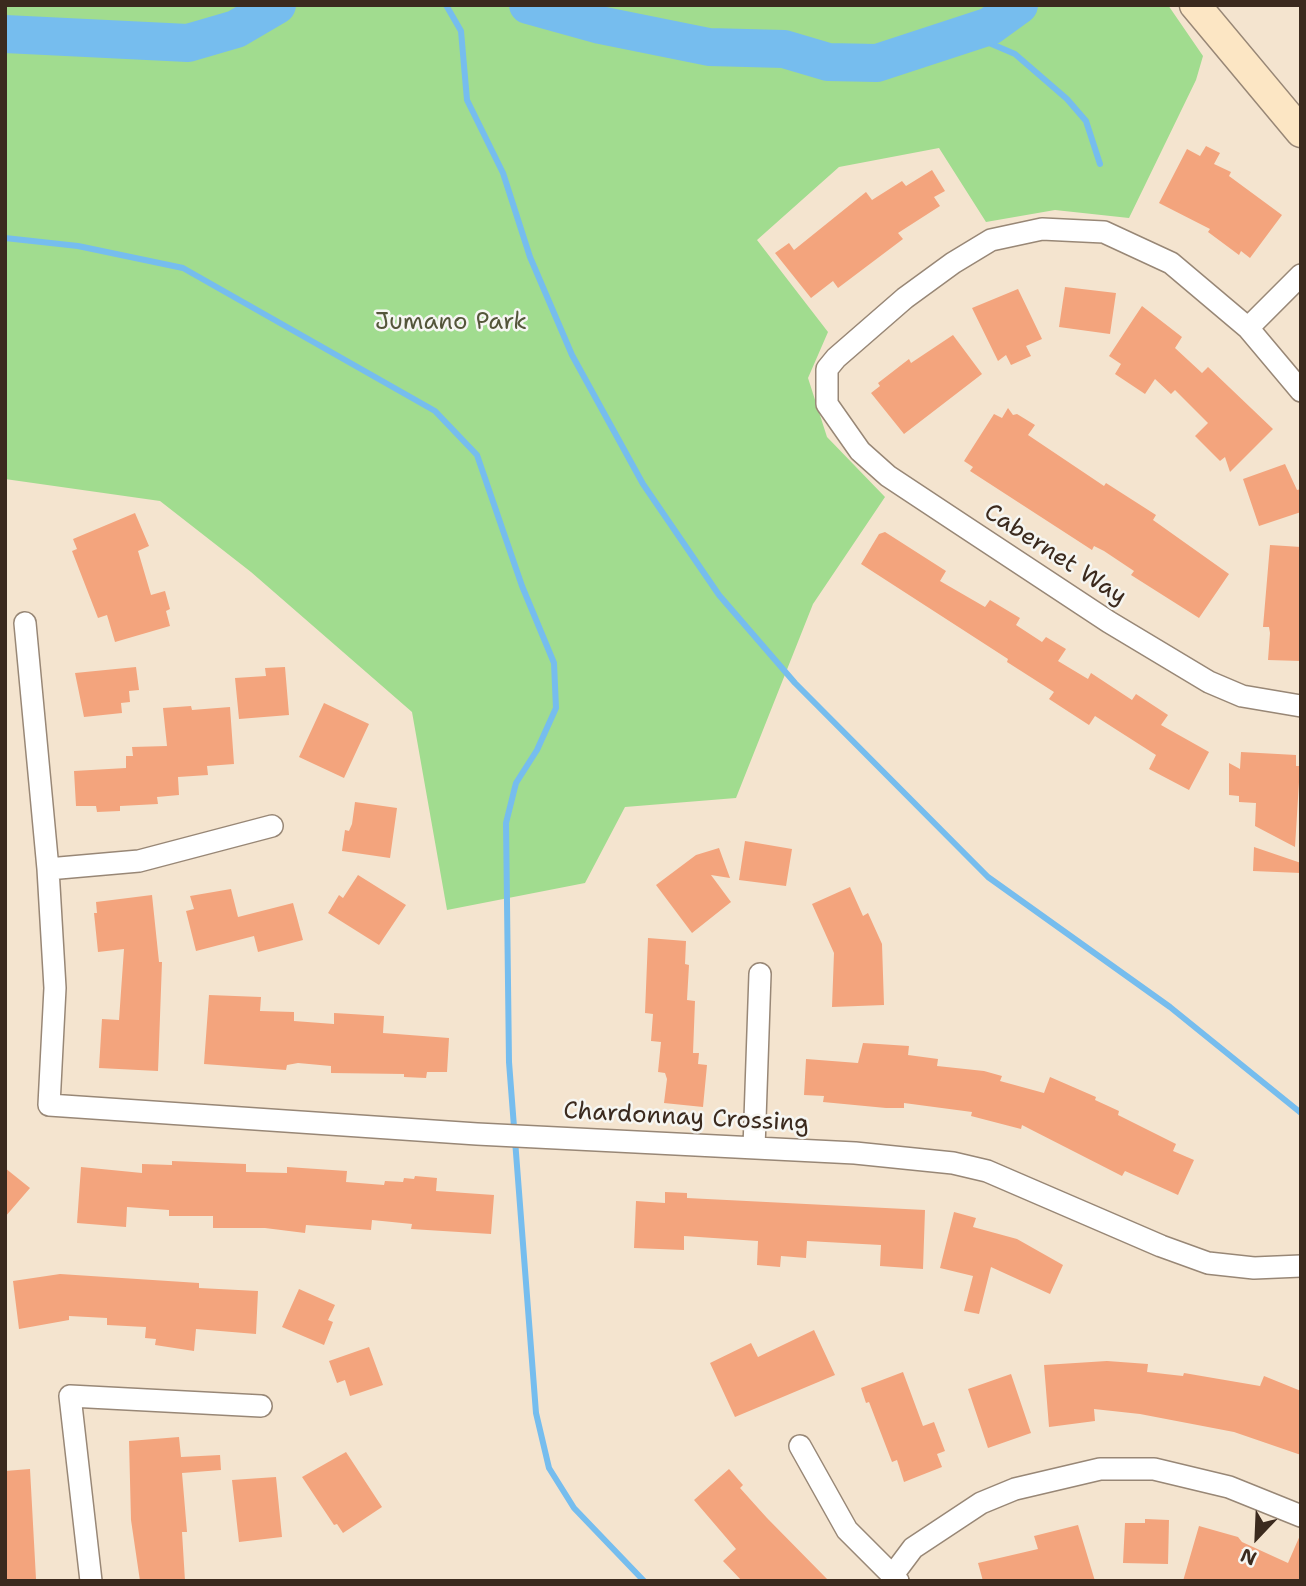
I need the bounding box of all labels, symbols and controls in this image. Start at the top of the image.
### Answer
park label: Jumano Park [375,309,527,337]
street label: Cabernet Way [978,498,1132,612]
street label: Chardonnay Crossing [563,1097,809,1139]
north arrow [1222,1502,1292,1572]
text: N [1237,1542,1260,1571]

